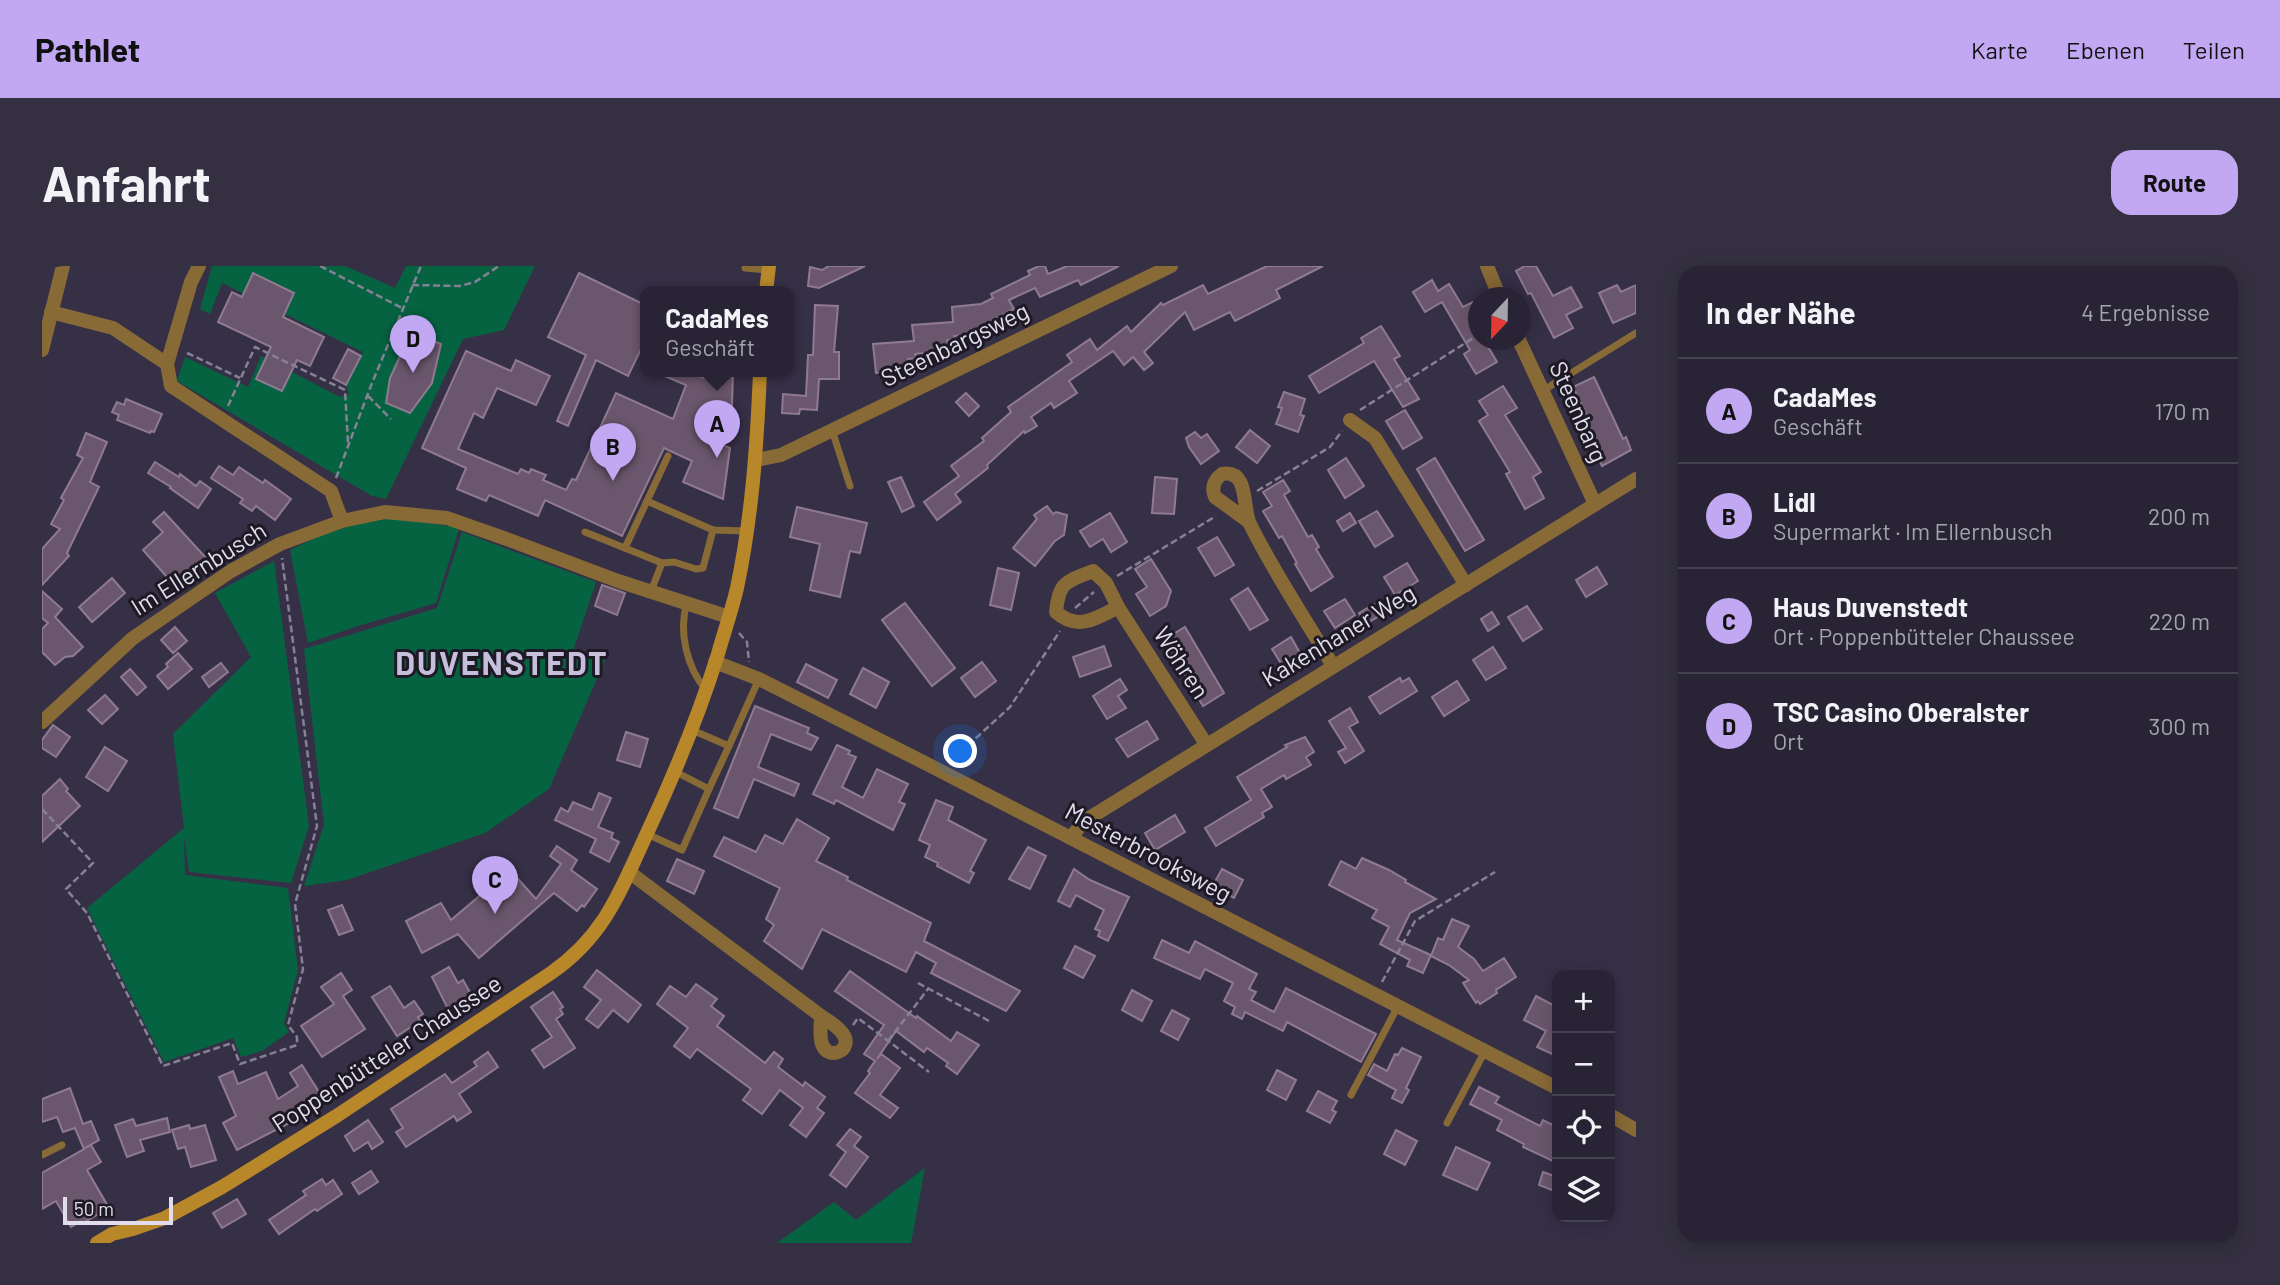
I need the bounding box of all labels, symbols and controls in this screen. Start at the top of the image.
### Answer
text: Pathlet [35,29,140,69]
text: Karte [1971,35,2028,64]
text: Ebenen [2066,35,2145,64]
text: Teilen [2183,35,2245,64]
button: Route [2111,150,2238,215]
text: Anfahrt [42,153,211,212]
popup [640,286,794,377]
north arrow [1468,287,1531,350]
text: In der Nähe [1706,294,1856,330]
street label: Steenbargsweg [876,295,1033,392]
text: 4 Ergebnisse [2081,298,2210,326]
text: CadaMes [665,302,769,333]
pin: D [390,315,436,373]
text: Geschäft [665,333,755,361]
street label: Steenbarg [1544,356,1614,466]
text: CadaMes [1773,381,1877,412]
text: A [1721,397,1737,425]
text: 170 m [2154,397,2210,425]
pin: A [694,400,740,458]
text: Geschäft [1773,412,1863,440]
pin: B [590,423,636,481]
text: Lidl [1773,486,1816,517]
text: B [1722,502,1736,530]
text: 200 m [2148,502,2210,530]
street label: Im Ellernbusch [125,515,271,621]
text: Supermarkt · Im Ellernbusch [1773,517,2052,545]
street label: Kakenhaner Weg [1256,577,1420,692]
text: Haus Duvenstedt [1773,591,1968,622]
text: C [1722,607,1736,635]
text: 220 m [2149,607,2210,635]
street label: Wöhren [1148,621,1216,704]
text: Ort · Poppenbütteler Chaussee [1773,622,2075,650]
district label: DUVENSTEDT [395,643,609,681]
text: TSC Casino Oberalster [1773,696,2029,727]
text: D [1722,712,1736,740]
text: 300 m [2149,712,2210,740]
text: Ort [1773,727,1804,755]
your location [943,734,977,768]
street label: Mesterbrooksweg [1061,796,1237,908]
pin: C [472,856,518,914]
street label: Poppenbütteler Chaussee [266,968,506,1138]
map controls [1552,970,1615,1222]
button: + [1552,970,1615,1033]
button: − [1552,1033,1615,1096]
button: locate [1552,1096,1615,1159]
button: layers [1552,1159,1615,1222]
scale bar [63,1194,173,1226]
text: 50 m [74,1197,114,1220]

